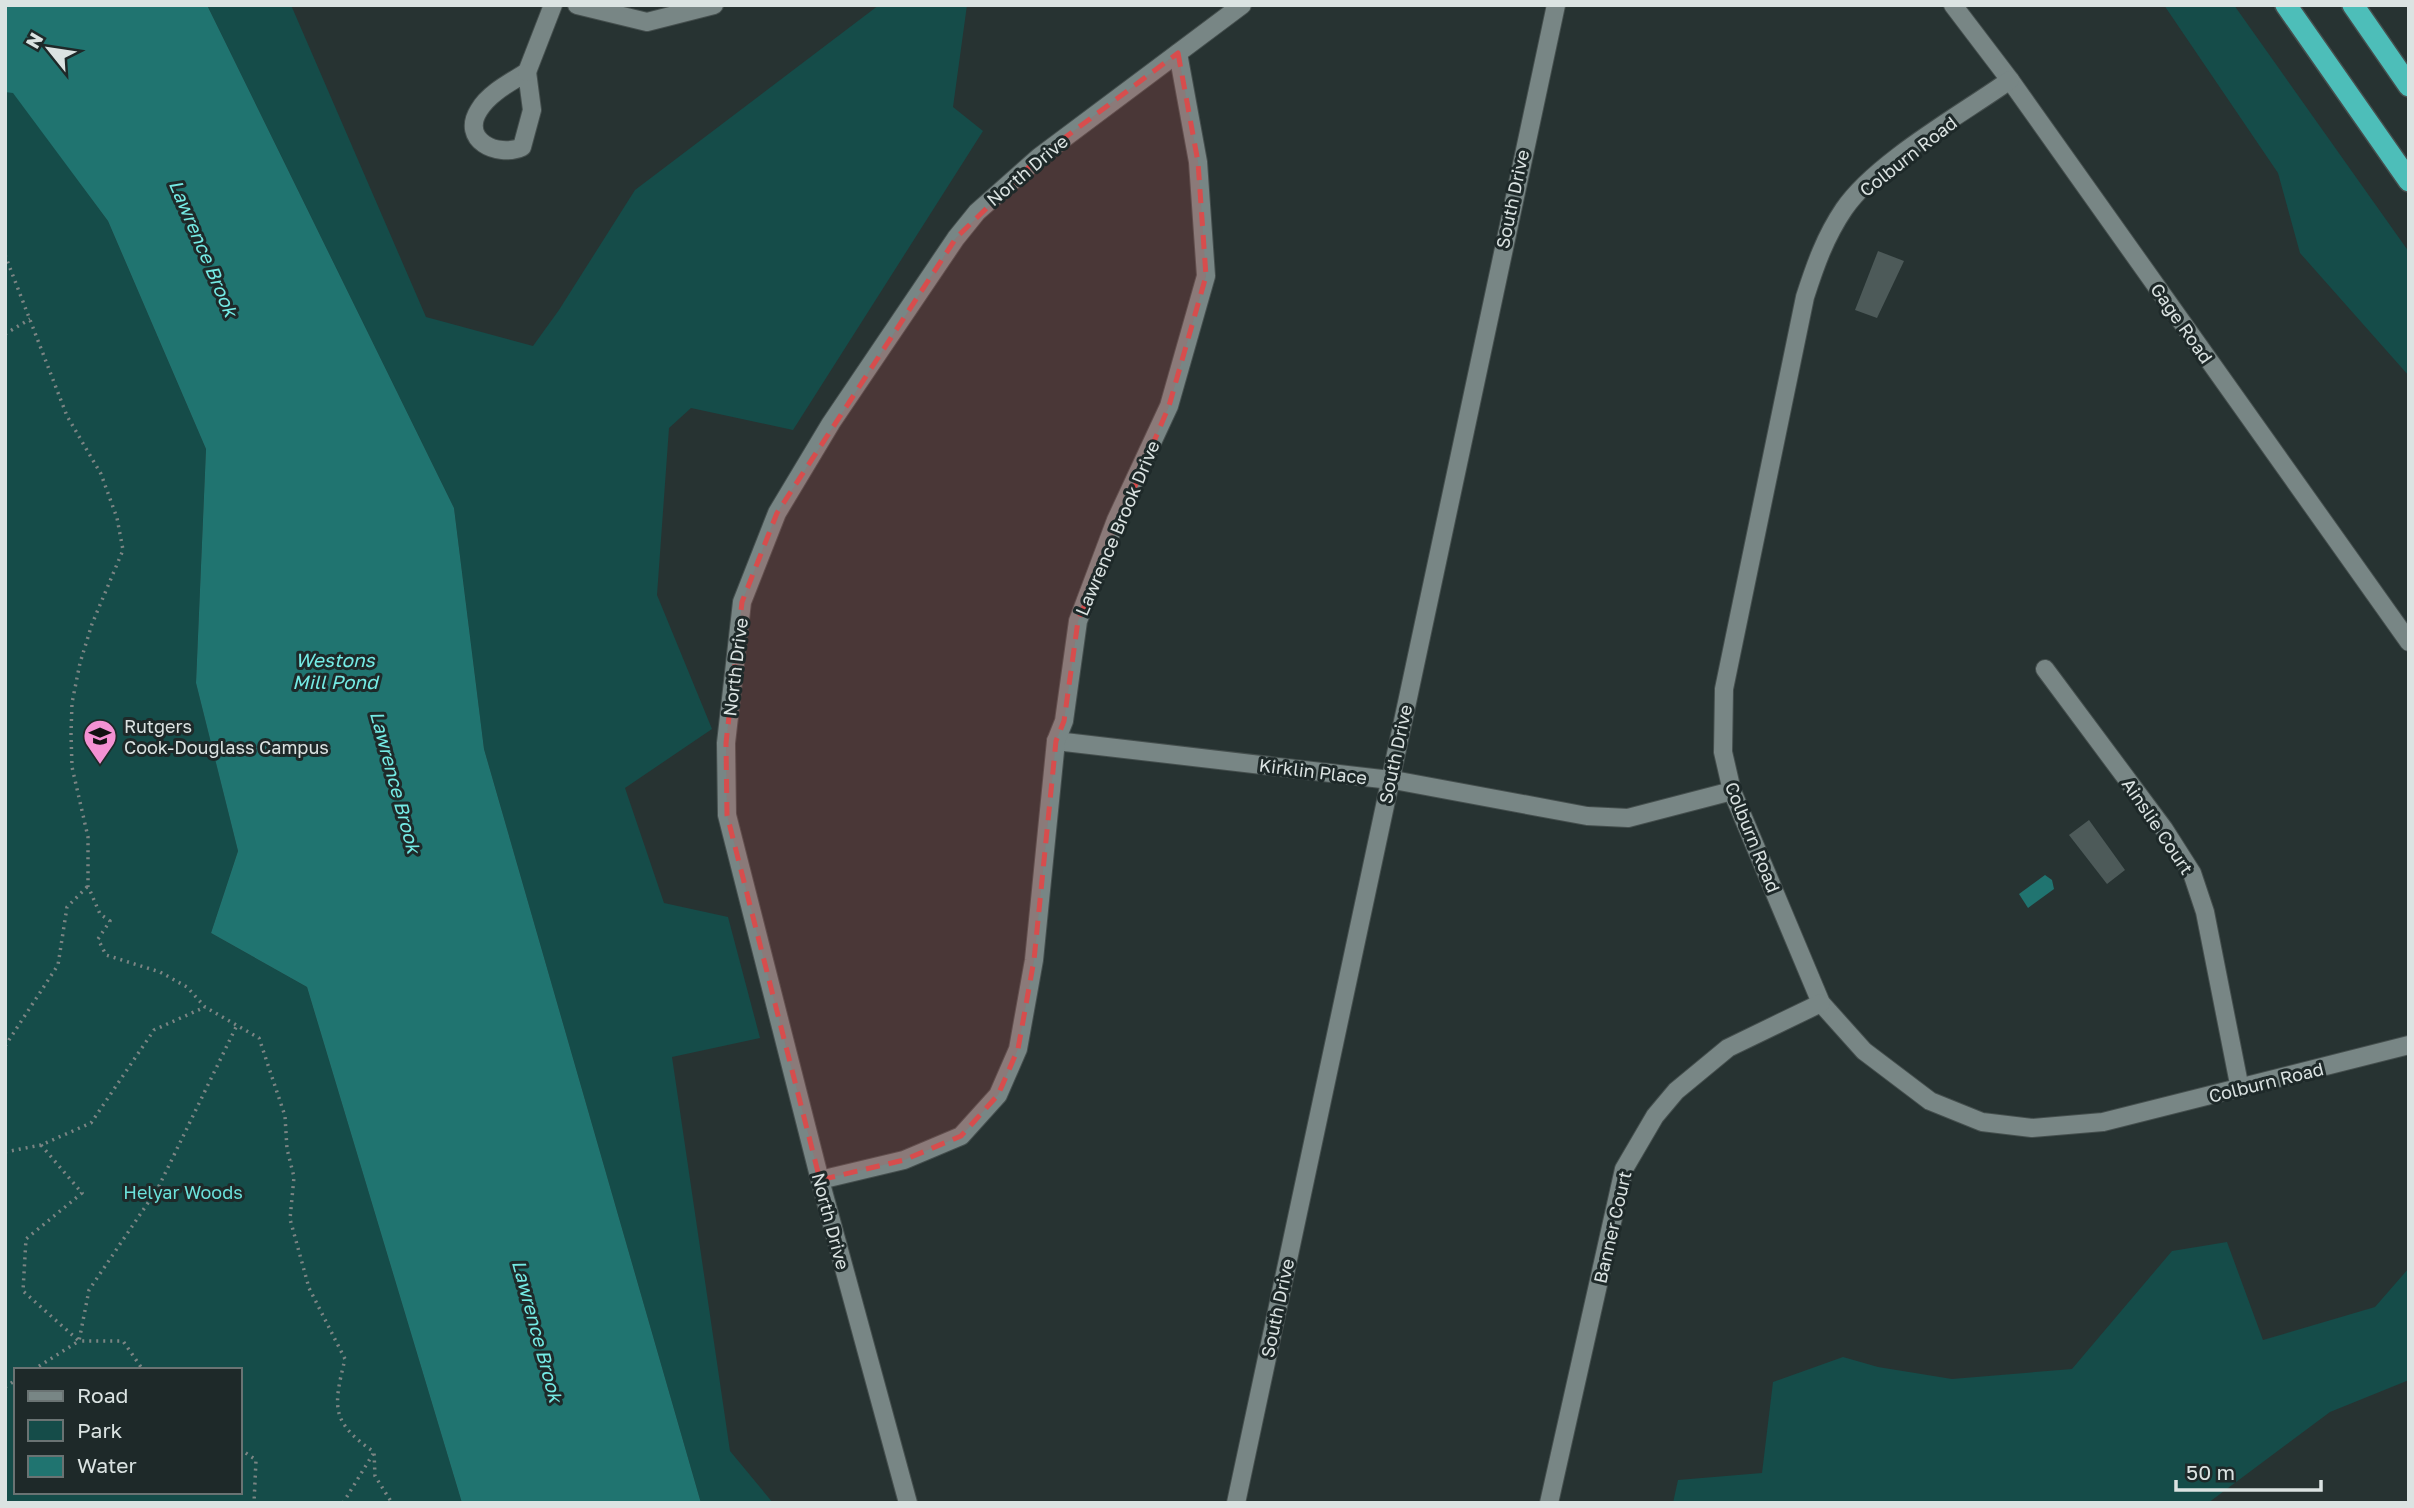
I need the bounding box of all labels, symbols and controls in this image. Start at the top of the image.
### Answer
north arrow [14,14,84,84]
text: N [20,28,47,52]
street label: Colburn Road [1855,111,1961,201]
street label: North Drive [982,130,1072,210]
street label: South Drive [1491,148,1533,250]
water label: Lawrence Brook [165,176,244,322]
street label: Gage Road [2146,279,2218,367]
street label: Lawrence Brook Drive [1070,437,1164,619]
street label: North Drive [718,616,752,718]
water label: Westons Mill Pond [292,648,380,693]
street label: South Drive [1374,703,1416,805]
water label: Lawrence Brook [366,708,427,858]
place label: Rutgers Cook-Douglass Campus [124,715,329,758]
school or university icon: Rutgers Cook-Douglass Campus [81,717,119,766]
street label: Kirklin Place [1258,753,1368,789]
street label: Ainslie Court [2118,774,2198,878]
street label: Colburn Road [1721,778,1785,896]
street label: Colburn Road [2206,1057,2326,1107]
street label: Banner Court [1588,1169,1636,1285]
street label: North Drive [808,1170,854,1272]
park label: Helyar Woods [123,1181,243,1203]
water label: Lawrence Brook [508,1257,569,1407]
street label: South Drive [1256,1257,1298,1359]
legend [14,1368,242,1494]
text: Road [77,1382,128,1408]
text: Park [77,1417,123,1443]
scale bar [2176,1448,2321,1492]
text: Water [77,1452,137,1478]
text: 50 m [2186,1459,2235,1485]

